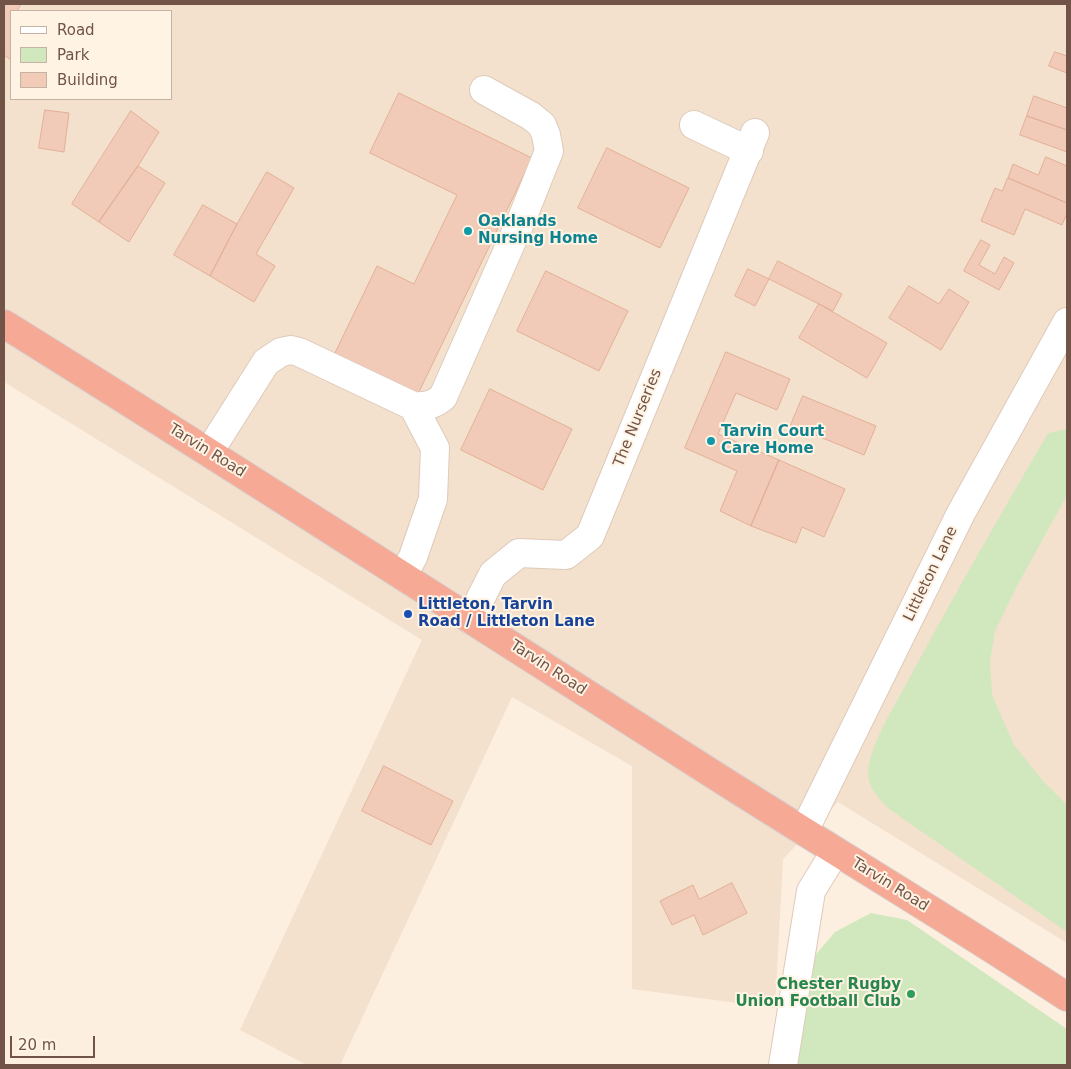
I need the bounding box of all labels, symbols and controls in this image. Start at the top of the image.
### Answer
legend [10,10,172,100]
text: Road [57,21,95,39]
text: Park [57,46,89,64]
text: Building [57,71,118,89]
place label: Oaklands Nursing Home [478,213,598,248]
marker: Oaklands Nursing Home [462,225,474,237]
street label: The Nurseries [610,366,666,470]
street label: Tarvin Road [165,420,249,482]
place label: Tarvin Court Care Home [721,423,824,458]
marker: Tarvin Court Care Home [705,435,717,447]
street label: Littleton Lane [900,524,962,624]
place label: Littleton, Tarvin Road / Littleton Lane [418,596,595,631]
marker: Littleton, Tarvin Road / Littleton Lane [402,608,414,620]
street label: Tarvin Road [507,637,589,699]
street label: Tarvin Road [848,854,932,916]
place label: Chester Rugby Union Football Club [735,976,901,1011]
marker: Chester Rugby Union Football Club [905,988,917,1000]
scale bar [12,1026,98,1058]
text: 20 m [18,1036,56,1054]

